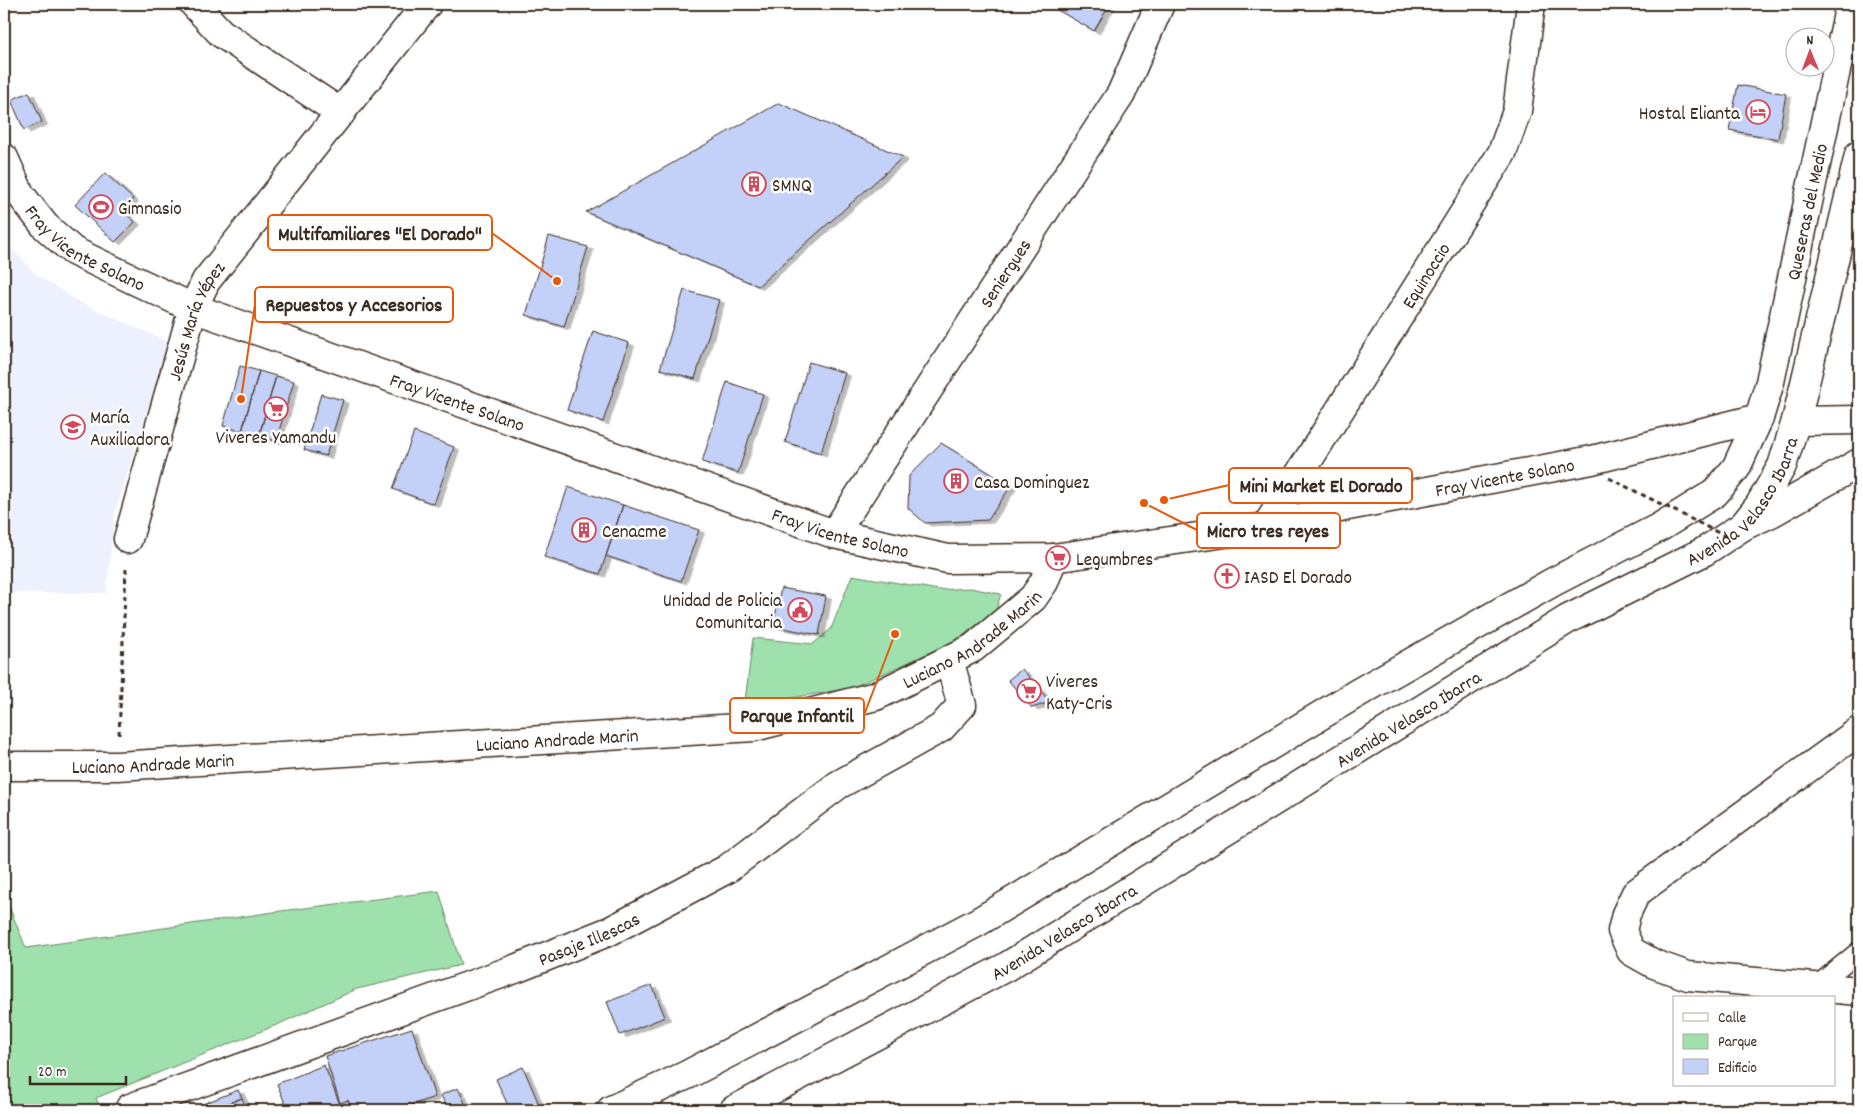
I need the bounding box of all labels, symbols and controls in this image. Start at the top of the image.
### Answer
north arrow [1786,28,1836,78]
text: N [1806,31,1814,51]
hotel icon: Hostal Elianta [1745,99,1771,125]
place label: Hostal Elianta [1639,102,1741,129]
street label: Queseras del Medio [1782,142,1837,283]
building icon: SMNQ [741,171,767,197]
place label: SMNQ [772,174,812,201]
sports icon: Gimnasio [88,194,114,220]
place label: Gimnasio [118,197,182,224]
street label: Fray Vicente Solano [16,200,149,300]
callout: Multifamiliares "El Dorado" [268,215,492,250]
text: Multifamiliares "El Dorado" [278,222,482,250]
street label: Seniergues [975,235,1040,314]
street label: Equinoccio [1397,239,1459,315]
street label: Jesús María Yépez [163,257,233,384]
callout: Repuestos y Accesorios [255,287,453,322]
text: Repuestos y Accesorios [265,293,443,321]
street label: Fray Vicente Solano [385,368,528,441]
supermarket icon: Viveres Yamandu [263,396,289,422]
place label: María Auxiliadora [90,406,170,455]
school or university icon: María Auxiliadora [60,414,86,440]
place label: Viveres Yamandu [216,426,336,453]
street label: Avenida Velasco Ibarra [1683,434,1807,575]
street label: Fray Vicente Solano [1433,454,1577,506]
building icon: Casa Dominguez [943,468,969,494]
callout: Mini Market El Dorado [1229,468,1412,503]
place label: Casa Dominguez [974,471,1089,498]
text: Mini Market El Dorado [1239,474,1403,502]
street label: Fray Vicente Solano [767,503,911,567]
callout: Micro tres reyes [1197,513,1340,548]
building icon: Cenacme [571,517,597,543]
text: Micro tres reyes [1207,519,1329,547]
place label: Cenacme [602,520,667,547]
supermarket icon: Legumbres [1045,545,1071,571]
place label: Legumbres [1076,548,1153,575]
church icon: IASD El Dorado [1214,563,1240,589]
place label: IASD El Dorado [1244,566,1352,593]
street label: Luciano Andrade Marin [899,587,1051,698]
place label: Unidad de Policia Comunitaria [663,589,783,638]
public building icon: Unidad de Policia Comunitaria [787,597,813,623]
street label: Avenida Velasco Ibarra [1332,665,1489,776]
place label: Viveres Katy-Cris [1046,670,1113,719]
supermarket icon: Viveres Katy-Cris [1016,678,1042,704]
callout: Parque Infantil [730,698,864,733]
text: Parque Infantil [740,704,854,732]
street label: Luciano Andrade Marin [475,724,639,761]
street label: Luciano Andrade Marin [72,749,235,783]
street label: Avenida Velasco Ibarra [988,878,1144,989]
street label: Pasaje Illescas [535,907,646,975]
legend [1673,996,1836,1086]
text: Calle [1718,1008,1747,1030]
text: Parque [1718,1032,1758,1054]
scale bar [30,1054,126,1086]
text: Edificio [1718,1058,1757,1080]
text: 20 m [38,1062,66,1084]

